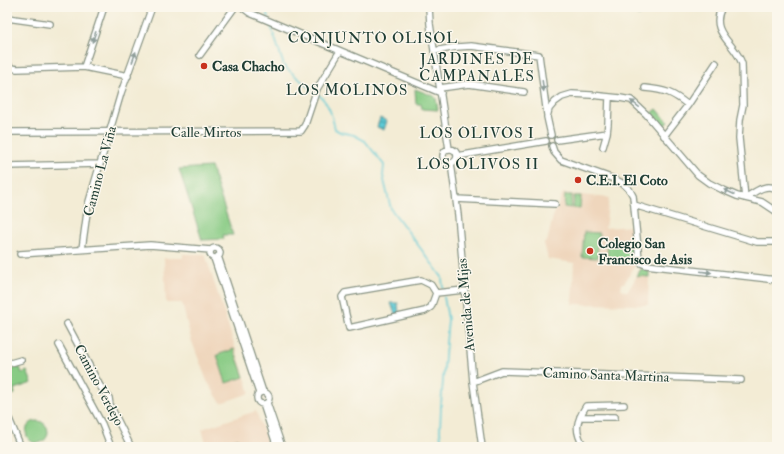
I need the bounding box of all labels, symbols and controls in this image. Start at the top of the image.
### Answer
district label: CONJUNTO OLISOL [288,29,458,49]
one-way arrow [90,31,96,43]
one-way arrow [132,50,138,62]
district label: JARDINES DE CAMPANALES [419,50,535,86]
place label: Casa Chacho [212,58,285,75]
marker: Casa Chacho [199,61,209,71]
one-way arrow [540,80,546,92]
district label: LOS MOLINOS [286,81,408,100]
one-way arrow [630,100,641,108]
street label: Camino La Viña [80,124,120,218]
street label: Calle Mirtos [171,124,241,141]
district label: LOS OLIVOS I [419,124,535,143]
district label: LOS OLIVOS II [417,155,539,174]
place label: C.E.I. El Coto [586,172,668,189]
marker: C.E.I. El Coto [573,175,583,185]
one-way arrow [723,189,734,195]
place label: Colegio San Francisco de Asis [598,235,692,268]
marker: Colegio San Francisco de Asis [585,246,595,256]
street label: Avenida de Mijas [453,257,479,353]
one-way arrow [700,269,713,276]
street label: Camino Verdejo [70,341,128,429]
street label: Camino Santa Martina [542,364,670,386]

